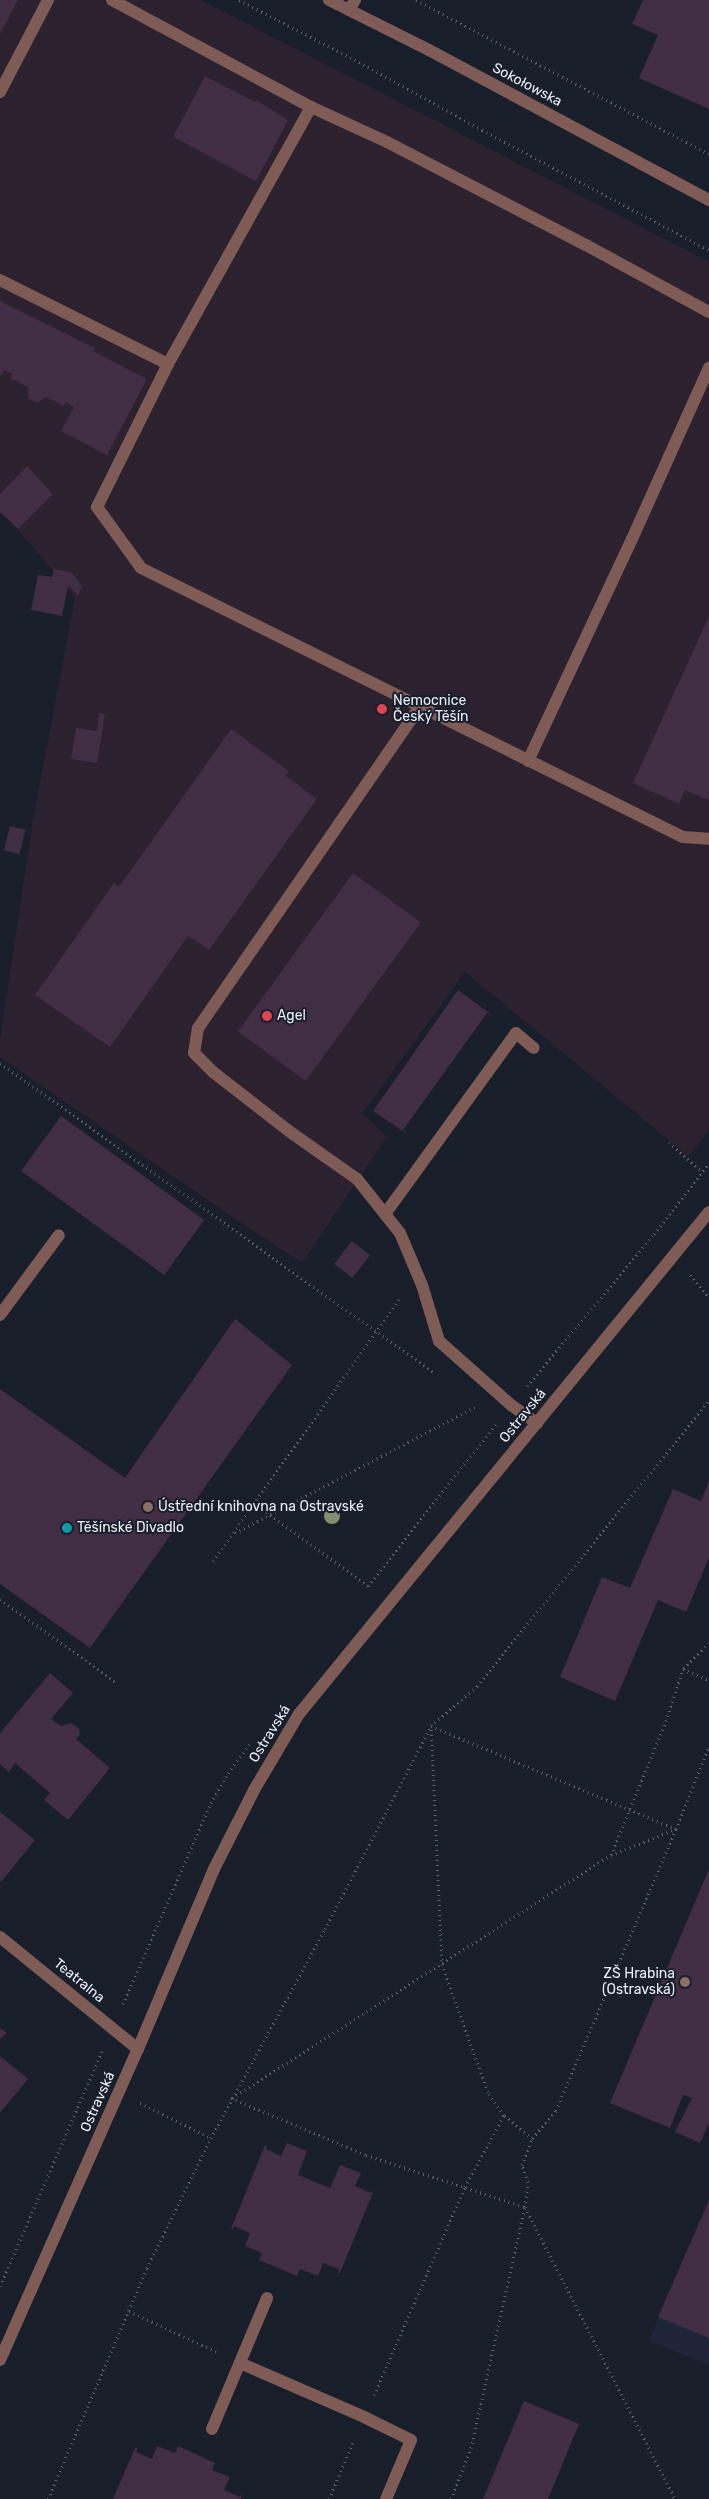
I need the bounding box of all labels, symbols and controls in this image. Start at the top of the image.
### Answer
street label: Sokołowska [489,60,565,110]
place label: Nemocnice Český Těšín [393,693,469,726]
marker: Nemocnice Český Těšín [375,702,389,716]
place label: Agel [277,1008,306,1024]
marker: Agel [261,1010,273,1022]
street label: Ostravská [496,1386,550,1446]
place label: Ústřední knihovna na Ostravské [158,1499,364,1515]
marker: Ústřední knihovna na Ostravské [142,1501,154,1513]
place label: Těšínské Divadlo [77,1520,184,1536]
marker: Těšínské Divadlo [61,1522,73,1534]
street label: Ostravská [246,1702,294,1766]
street label: Teatralna [50,1956,108,2006]
place label: ZŠ Hrabina (Ostravská) [602,1966,675,1998]
marker: ZŠ Hrabina (Ostravská) [679,1976,691,1988]
street label: Ostravská [77,2069,119,2135]

